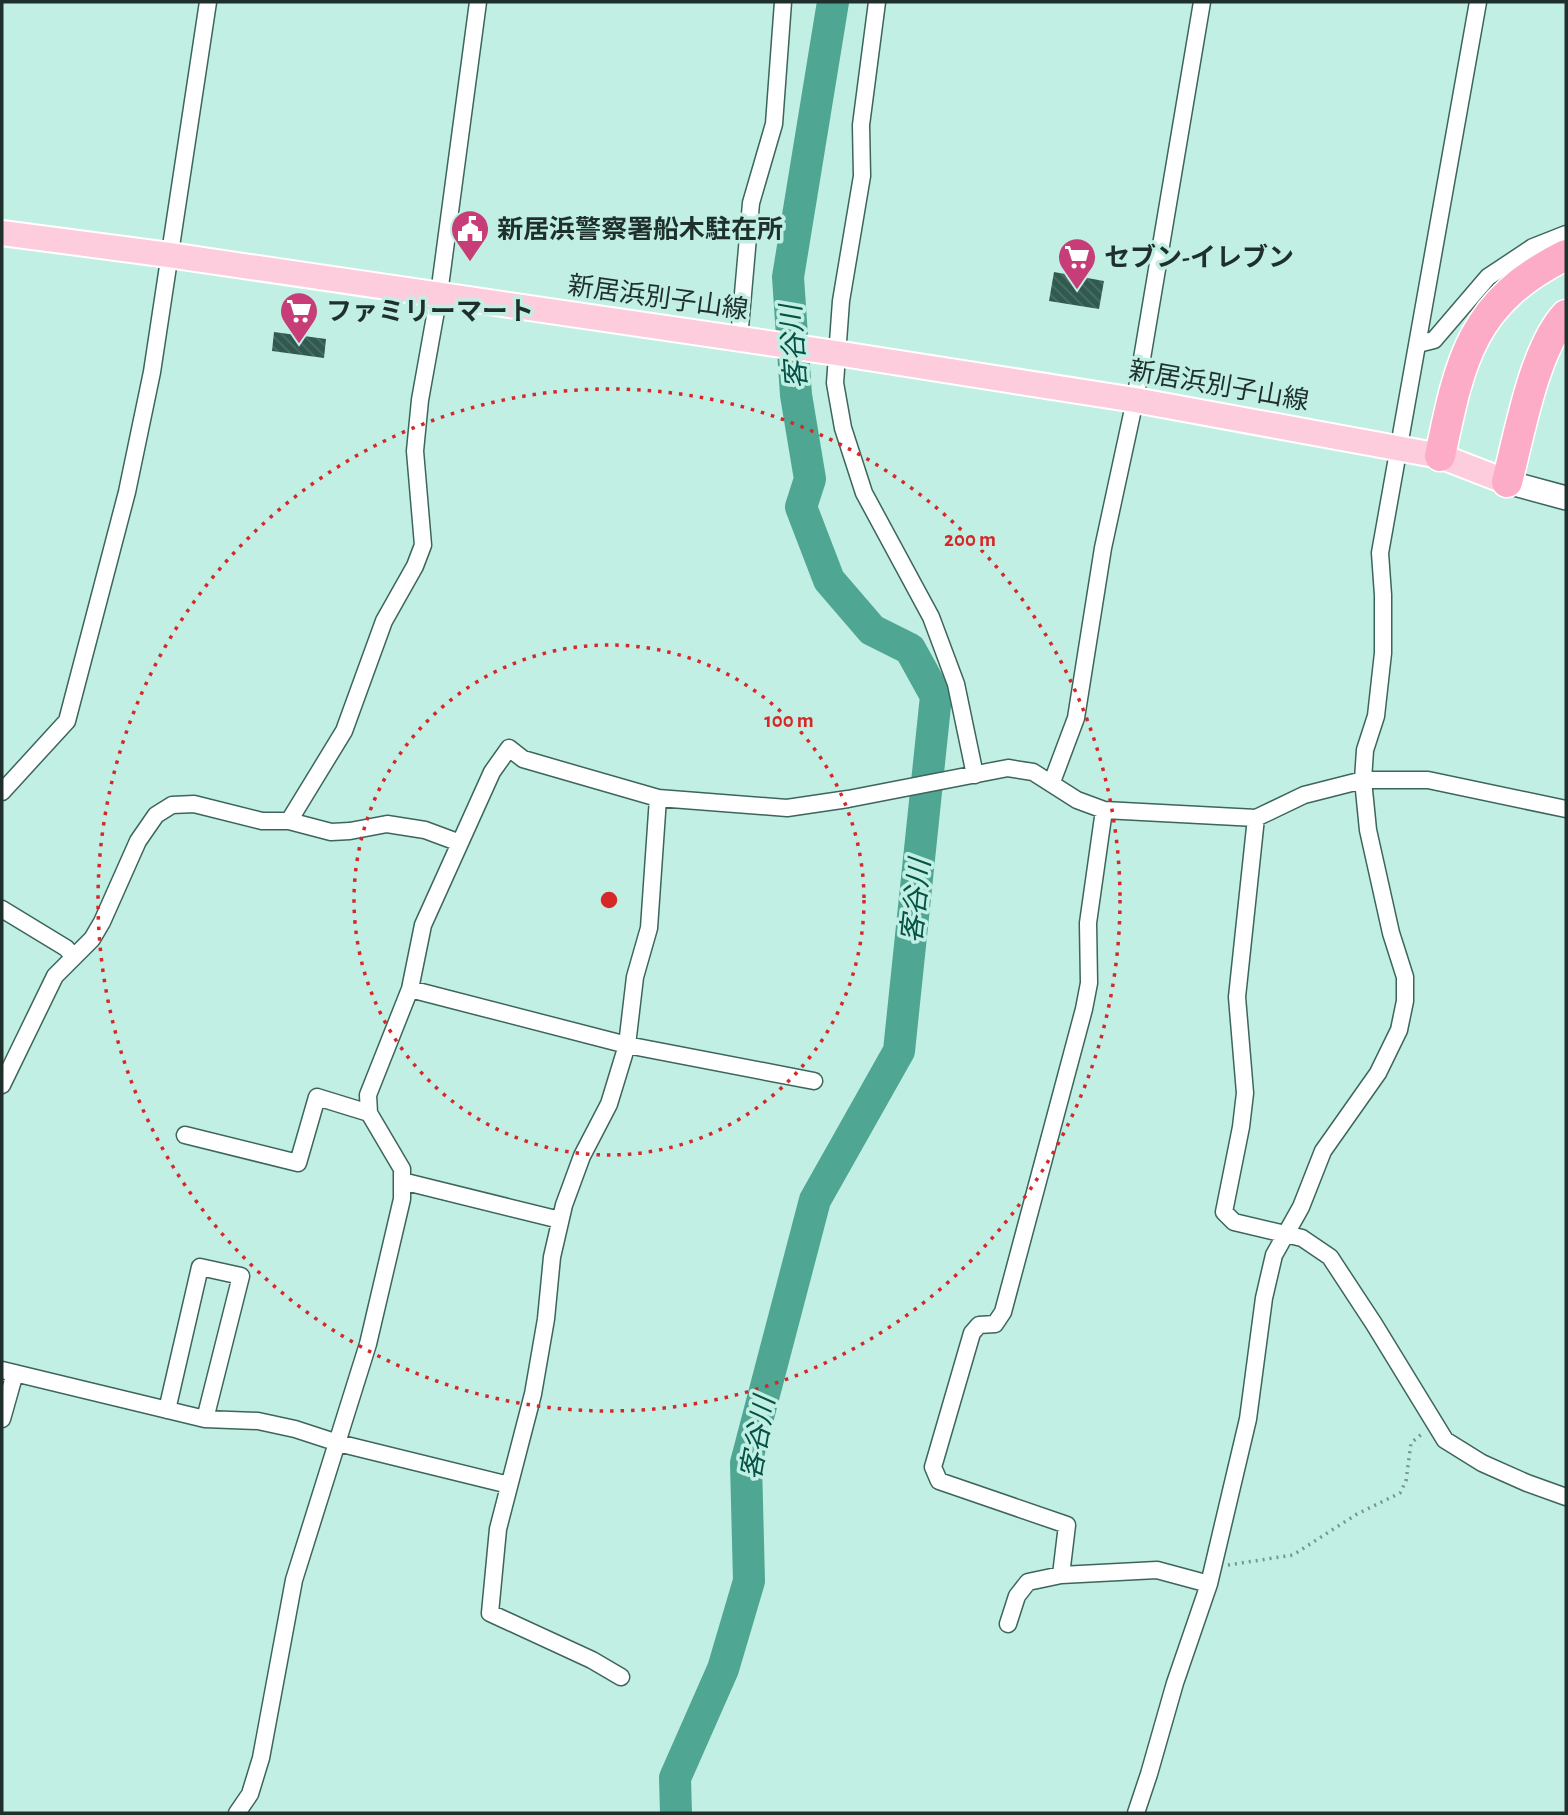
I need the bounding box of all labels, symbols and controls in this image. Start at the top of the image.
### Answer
public building icon: 新居浜警察署船木駐在所 [449,208,491,263]
place label: 新居浜警察署船木駐在所 [497,215,783,243]
supermarket icon: セブン-イレブン [1056,236,1098,291]
place label: セブン-イレブン [1104,243,1294,271]
street label: 新居浜別子山線 [566,271,750,324]
supermarket icon: ファミリーマート [278,290,320,345]
place label: ファミリーマート [326,299,534,325]
water label: 客谷川 [776,301,812,390]
street label: 新居浜別子山線 [1127,356,1311,415]
text: 200 m [944,529,996,550]
text: 100 m [764,710,814,731]
water label: 客谷川 [897,855,936,944]
centre of rings [597,888,621,912]
water label: 客谷川 [736,1391,781,1482]

